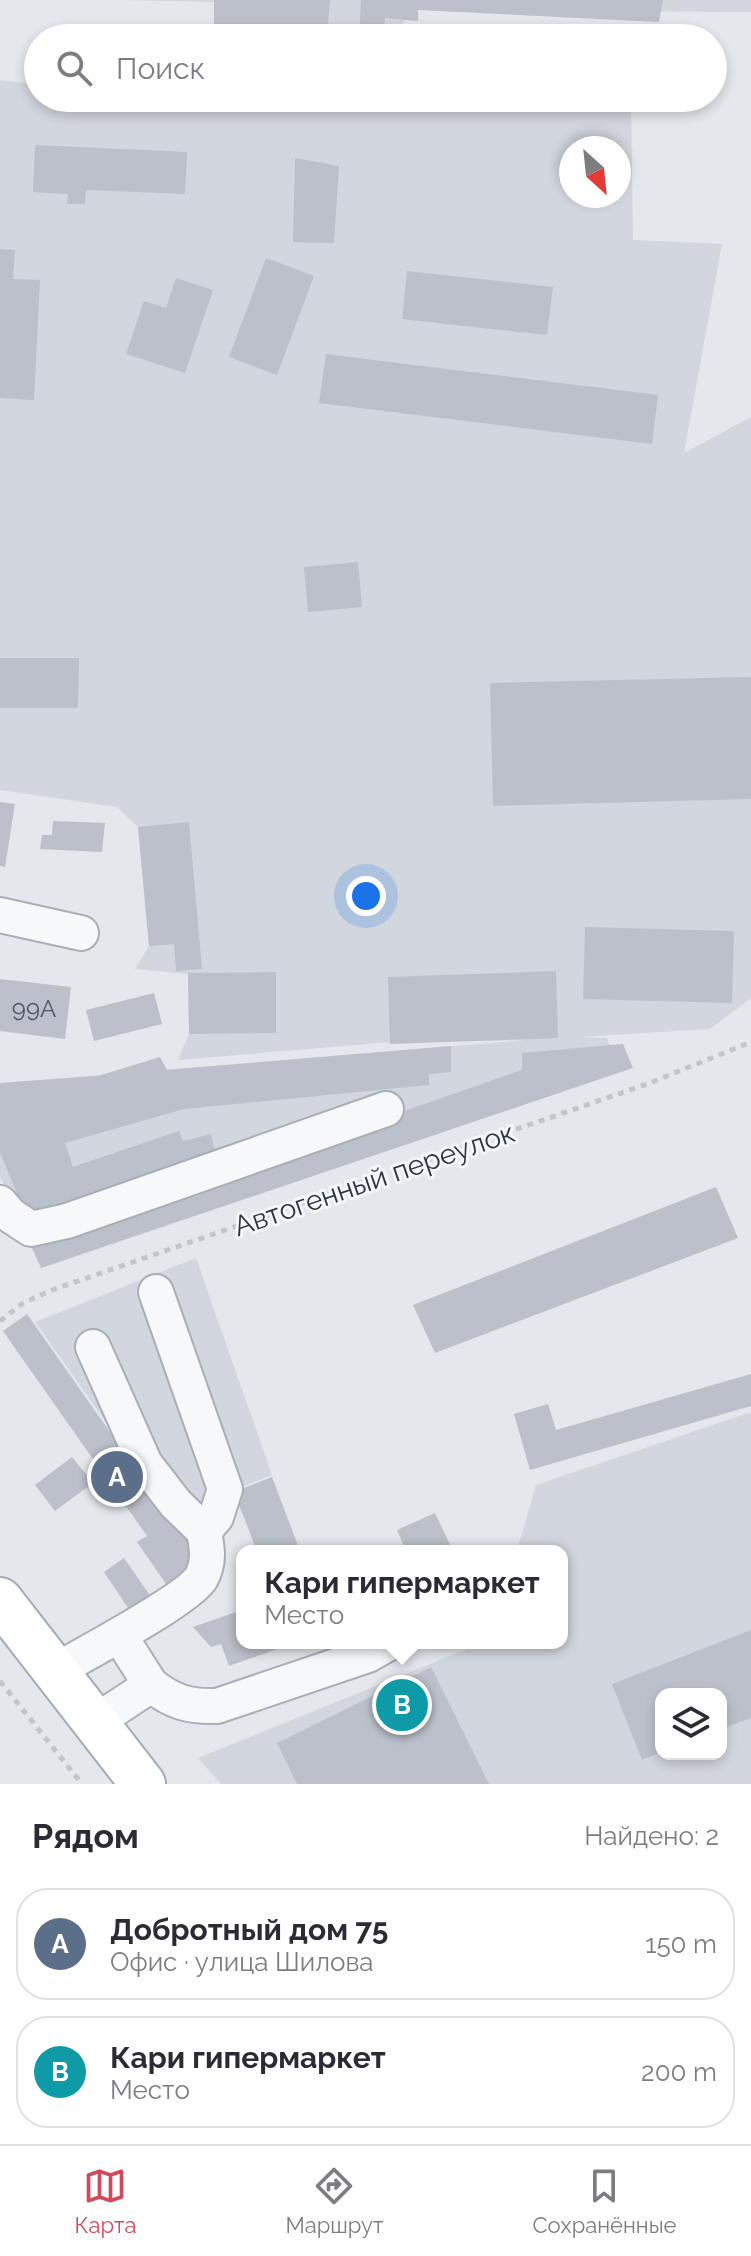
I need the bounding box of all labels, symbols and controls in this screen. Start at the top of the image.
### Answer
search box [24,24,727,112]
icon: search [52,46,96,90]
text: Поиск [116,51,205,86]
north arrow [559,136,631,208]
your location [346,876,386,916]
house number: 99А [12,994,56,1023]
street label: Автогенный переулок [229,1116,519,1243]
pin: A [91,1447,143,1507]
popup [236,1545,568,1649]
text: Кари гипермаркет [264,1565,540,1600]
text: Место [264,1600,344,1630]
pin: B [376,1675,428,1735]
map controls [655,1688,727,1760]
button: layers [655,1688,727,1760]
text: Рядом [32,1816,139,1856]
text: Найдено: 2 [584,1821,719,1851]
text: Добротный дом 75 [110,1912,388,1947]
text: A [51,1929,69,1959]
text: 150 m [645,1929,717,1959]
text: Офис · улица Шилова [110,1947,374,1977]
text: Кари гипермаркет [110,2040,386,2075]
text: B [51,2057,69,2087]
text: 200 m [641,2057,717,2087]
text: Место [110,2075,190,2105]
tab: Карта [75,2164,136,2238]
tab: Маршрут [285,2164,383,2238]
tab: Сохранённые [532,2164,676,2238]

